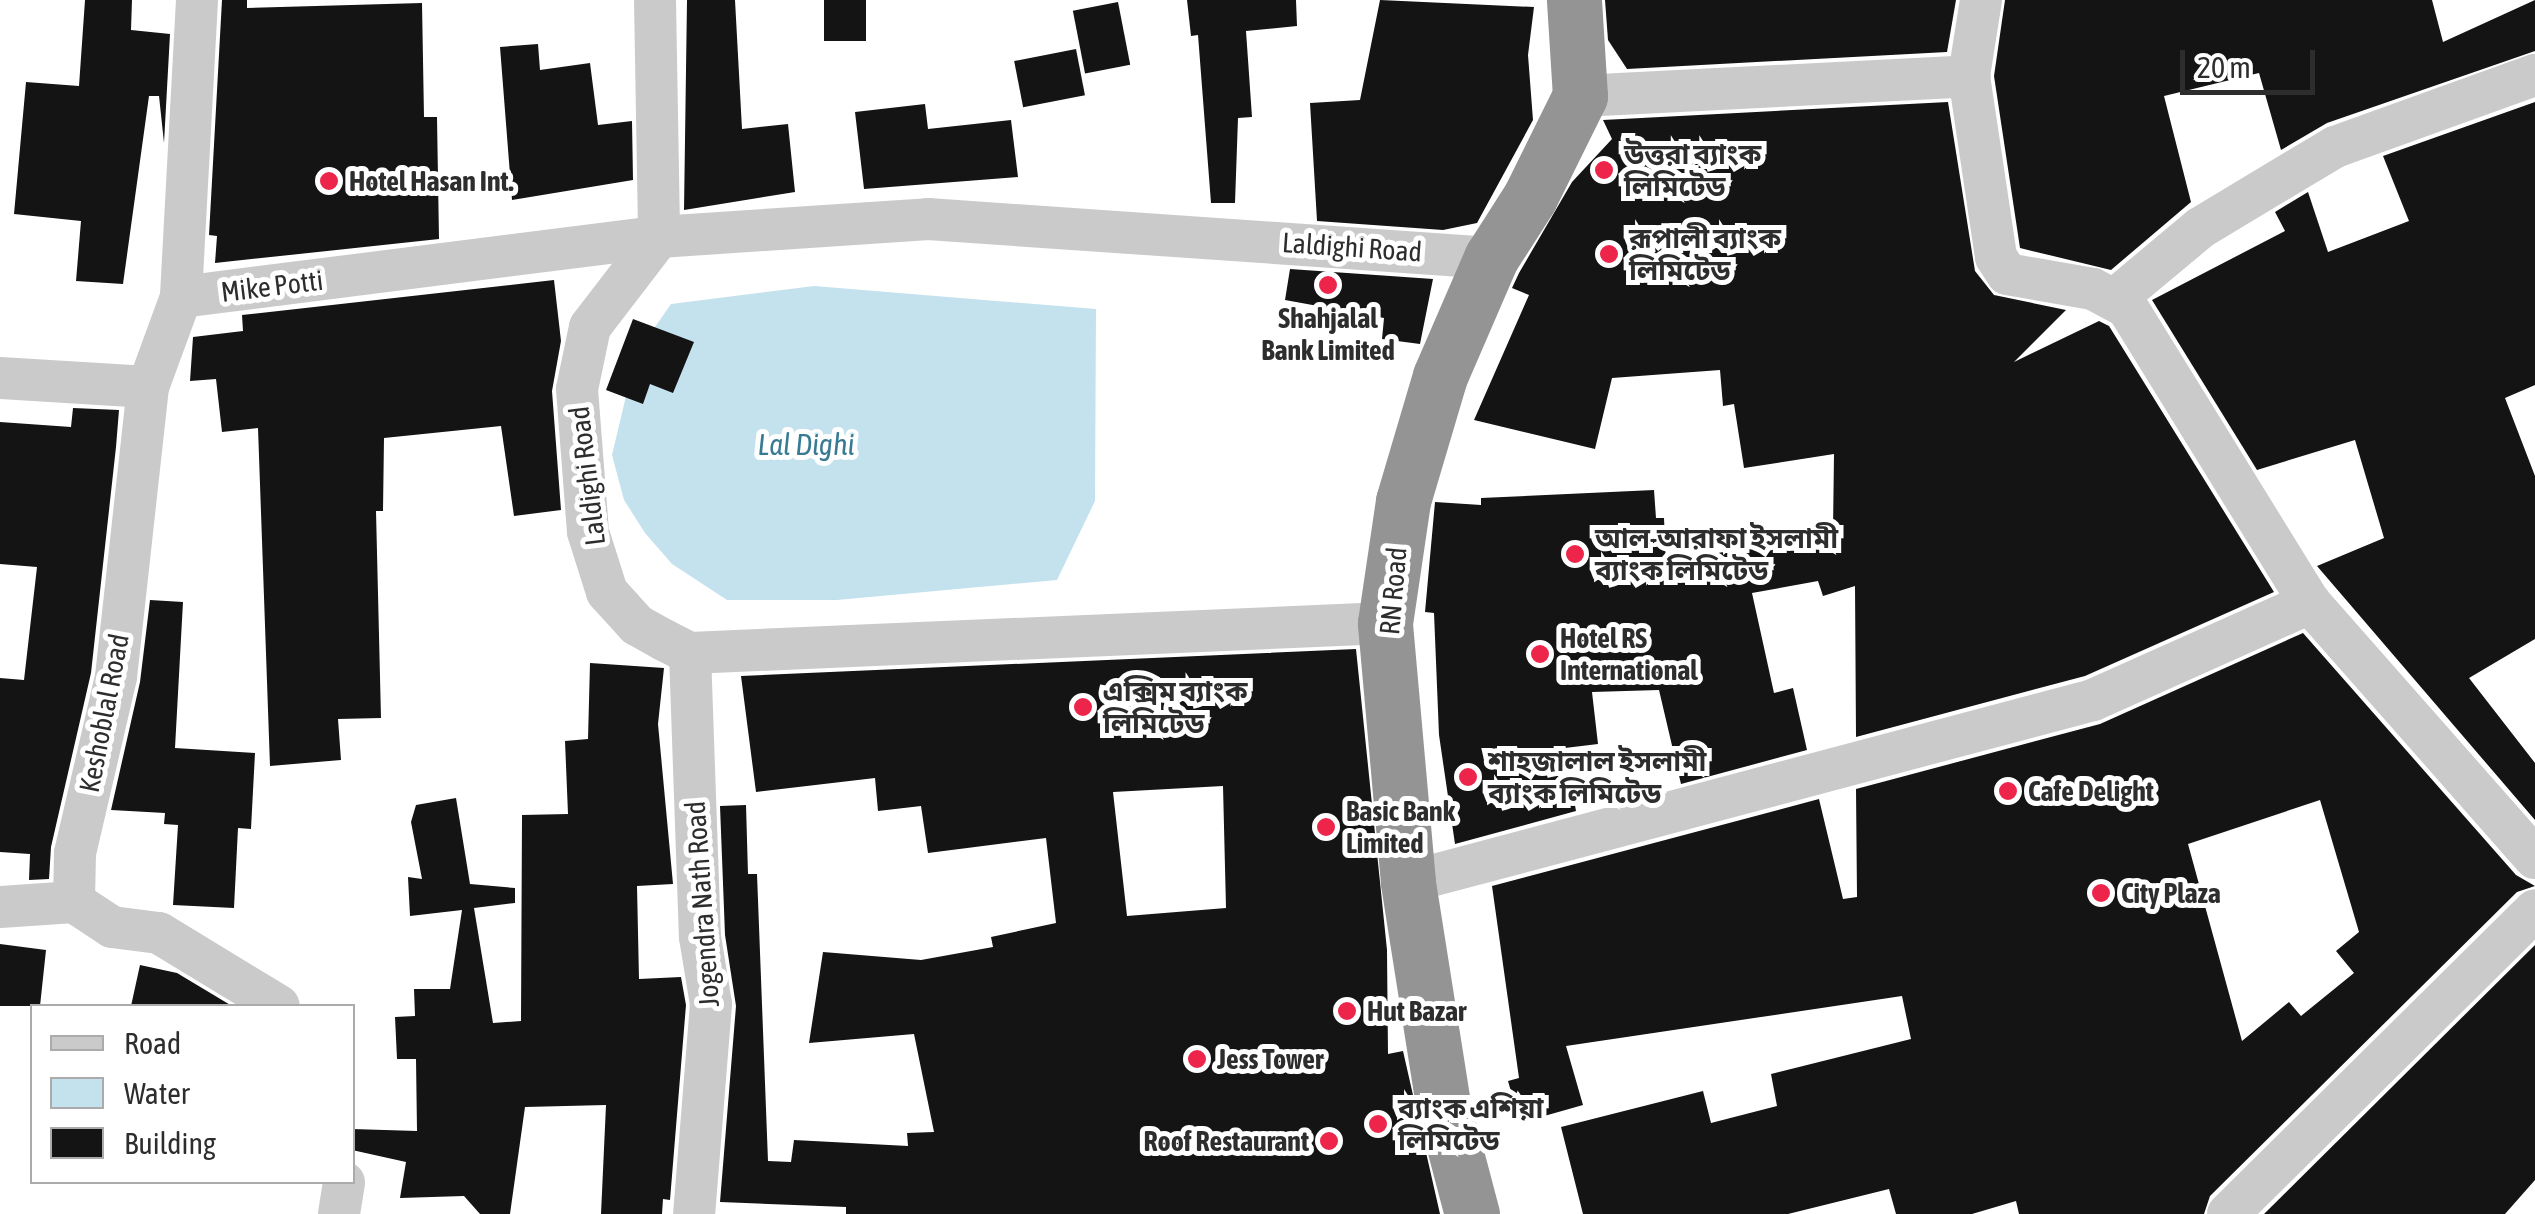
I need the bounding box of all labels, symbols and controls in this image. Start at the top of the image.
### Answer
scale bar [2185,30,2320,92]
text: 20 m [2197,50,2251,84]
place label: উত্তরা ব্যাংক লিমিটেড [1624,137,1761,203]
marker: উত্তরা ব্যাংক লিমিটেড [1593,159,1615,181]
place label: Hotel Hasan Int. [349,164,514,198]
marker: Hotel Hasan Int. [318,170,340,192]
place label: রূপালী ব্যাংক লিমিটেড [1629,221,1781,287]
street label: Laldighi Road [1281,225,1423,269]
marker: রূপালী ব্যাংক লিমিটেড [1598,243,1620,265]
street label: Mike Potti [219,263,325,309]
marker: Shahjalal Bank Limited [1317,274,1339,296]
place label: Shahjalal Bank Limited [1261,301,1395,367]
street label: Laldighi Road [562,404,612,548]
water label: Lal Dighi [758,426,854,462]
place label: আল-আরাফা ইসলামী ব্যাংক লিমিটেড [1595,521,1838,587]
marker: আল-আরাফা ইসলামী ব্যাংক লিমিটেড [1564,543,1586,565]
street label: RN Road [1372,546,1414,636]
place label: Hotel RS International [1560,621,1698,687]
street label: Keshoblal Road [72,631,136,795]
marker: Hotel RS International [1529,643,1551,665]
place label: এক্সিম ব্যাংক লিমিটেড [1103,674,1247,740]
marker: এক্সিম ব্যাংক লিমিটেড [1072,696,1094,718]
place label: শাহজালাল ইসলামী ব্যাংক লিমিটেড [1488,744,1707,810]
marker: শাহজালাল ইসলামী ব্যাংক লিমিটেড [1457,766,1479,788]
place label: Cafe Delight [2028,774,2154,808]
marker: Cafe Delight [1997,780,2019,802]
place label: Basic Bank Limited [1346,794,1455,860]
street label: Jogendra Nath Road [678,800,726,1008]
marker: Basic Bank Limited [1315,816,1337,838]
place label: City Plaza [2121,876,2221,910]
marker: City Plaza [2090,882,2112,904]
place label: Hut Bazar [1367,994,1466,1028]
marker: Hut Bazar [1336,1000,1358,1022]
legend [30,1004,355,1184]
text: Road [124,1026,181,1060]
place label: Jess Tower [1217,1042,1323,1076]
marker: Jess Tower [1186,1048,1208,1070]
text: Water [124,1076,190,1110]
place label: ব্যাংক এশিয়া লিমিটেড [1398,1091,1543,1157]
marker: ব্যাংক এশিয়া লিমিটেড [1367,1113,1389,1135]
place label: Roof Restaurant [1144,1124,1309,1158]
text: Building [124,1126,216,1160]
marker: Roof Restaurant [1318,1130,1340,1152]

